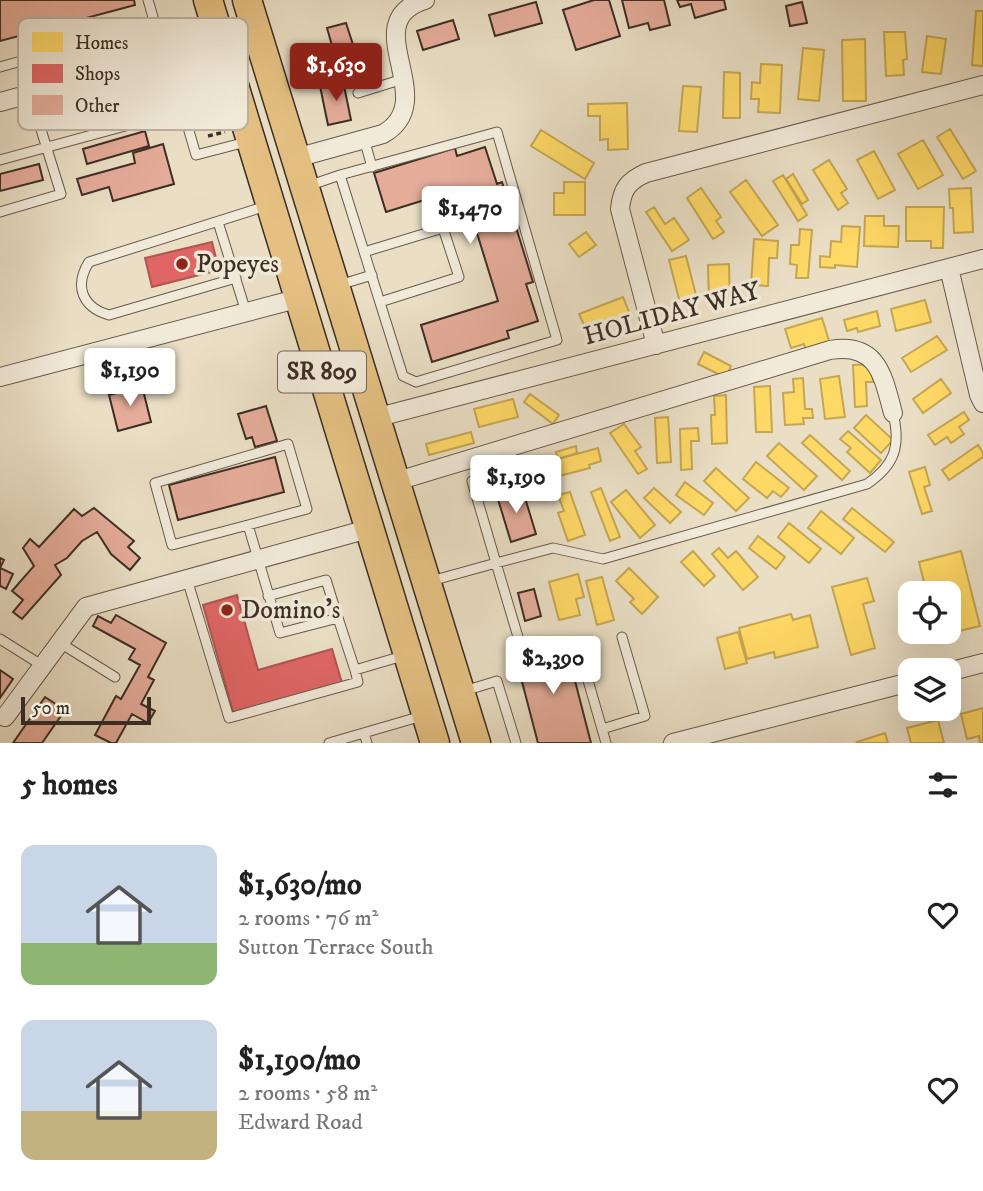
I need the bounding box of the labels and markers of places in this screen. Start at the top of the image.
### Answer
pin: $1,630 [279,43,393,103]
pin: $1,470 [413,187,527,246]
place label: Popeyes [196,248,279,281]
marker: Popeyes [174,256,190,272]
pin: $1,190 [73,348,187,408]
pin: $1,190 [459,456,573,515]
place label: Domino's [241,594,340,627]
marker: Domino's [219,602,235,618]
pin: $2,390 [496,636,610,696]

